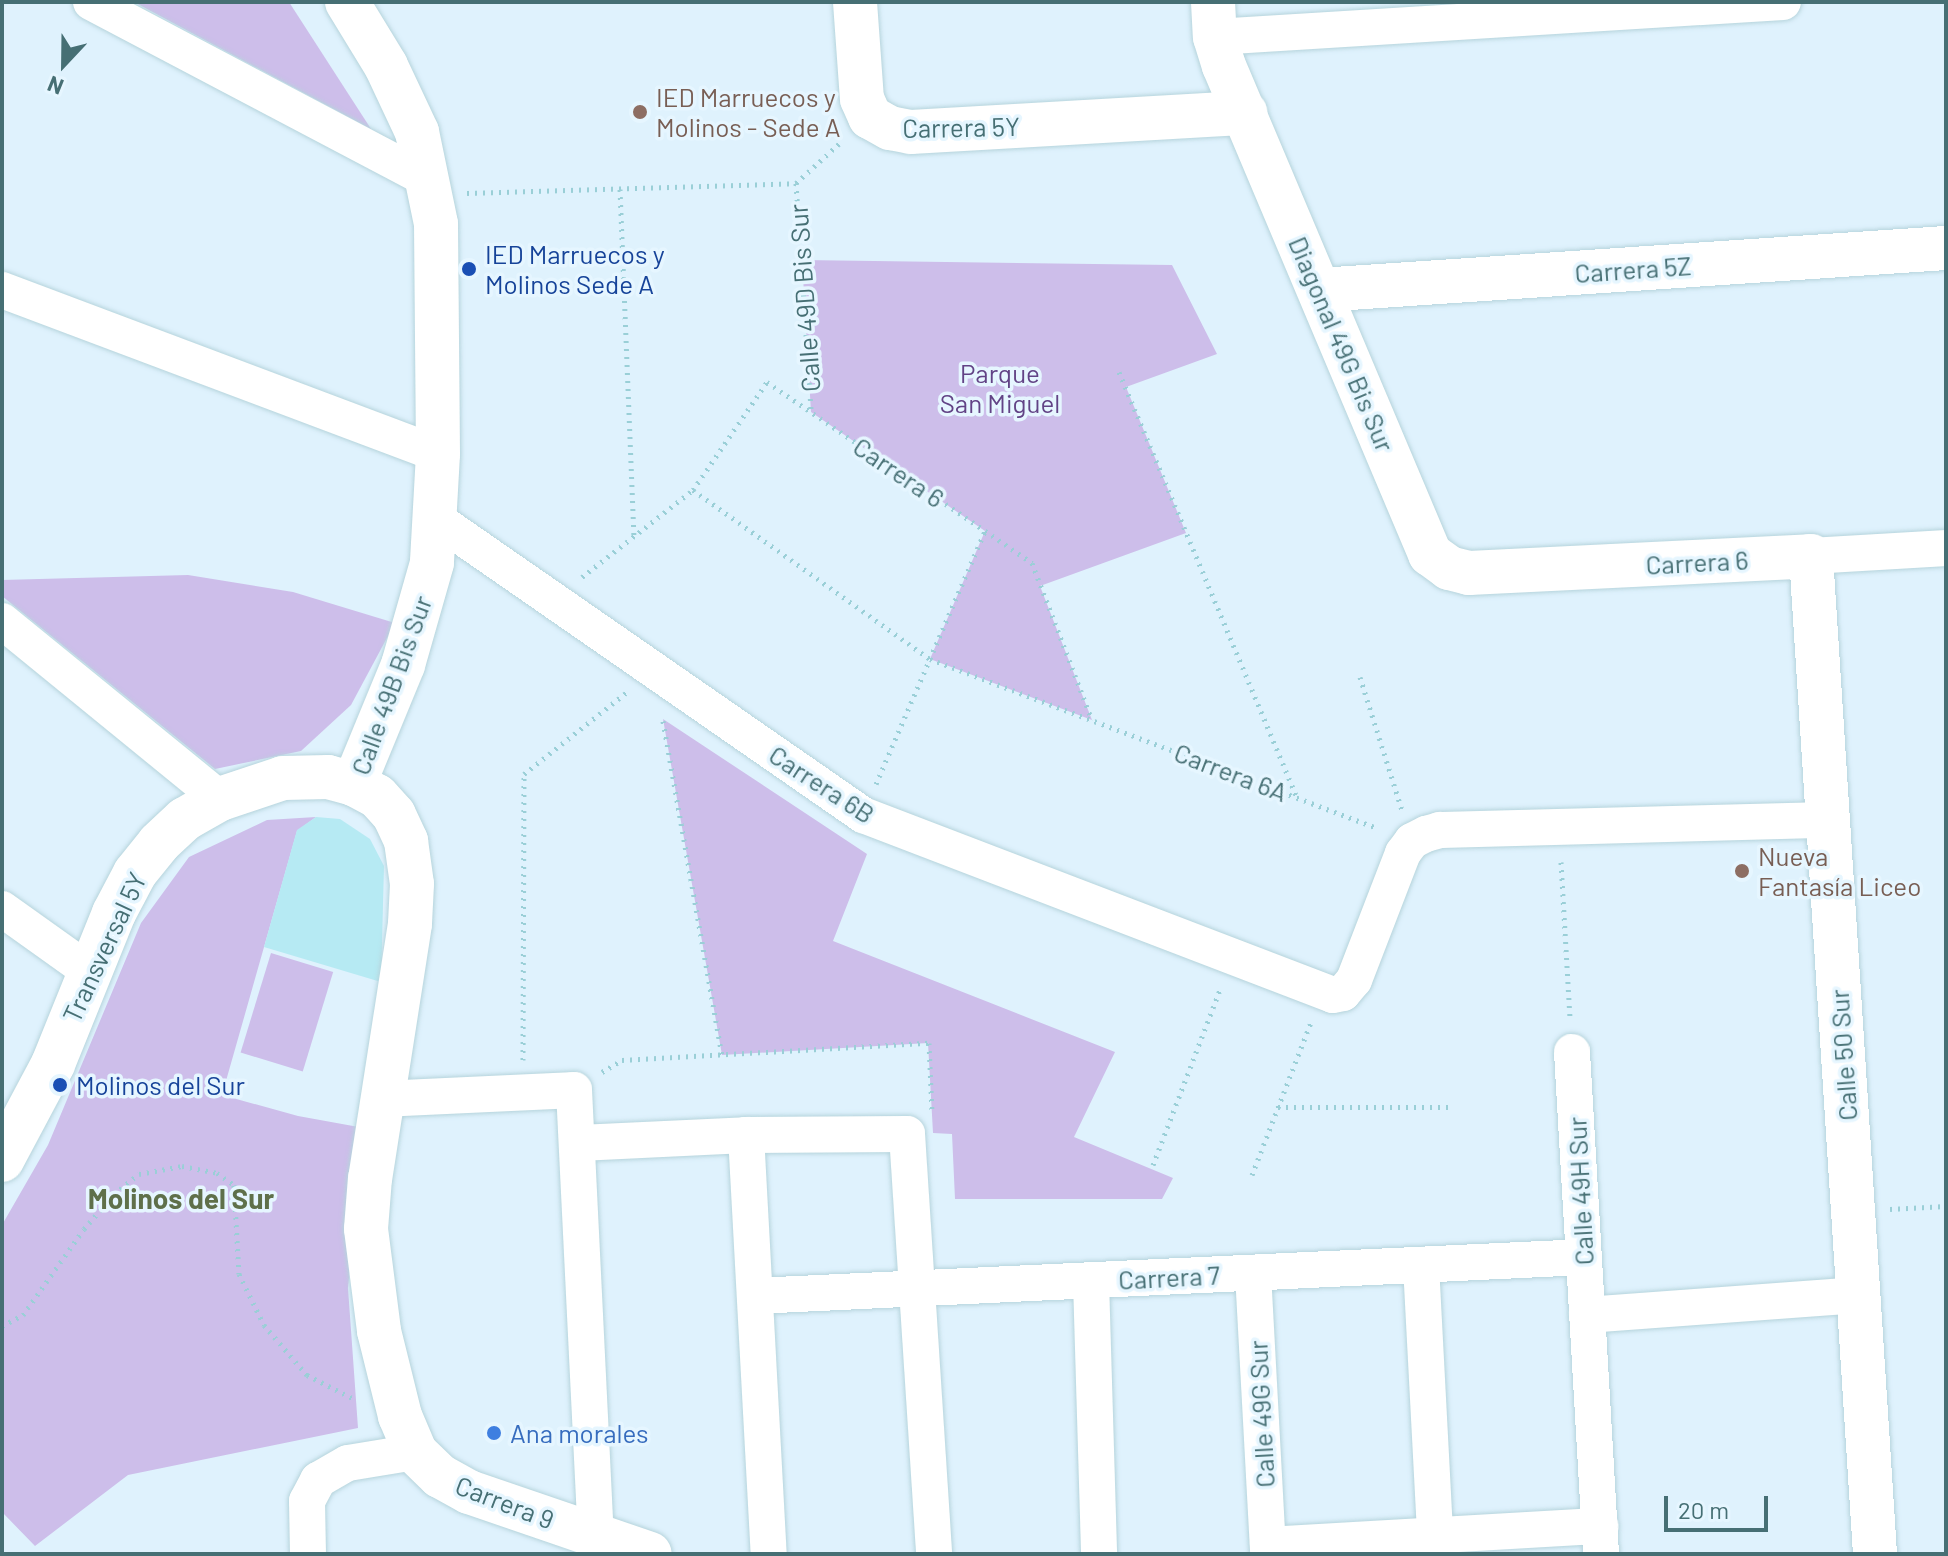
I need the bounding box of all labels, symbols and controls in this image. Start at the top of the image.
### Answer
north arrow [24,24,104,104]
text: N [43,71,67,101]
place label: IED Marruecos y Molinos - Sede A [656,81,841,142]
marker: IED Marruecos y Molinos - Sede A [631,103,649,121]
street label: Carrera 5Y [902,110,1020,144]
street label: Calle 49D Bis Sur [782,203,826,393]
street label: Diagonal 49G Bis Sur [1283,232,1401,456]
place label: IED Marruecos y Molinos Sede A [485,238,665,300]
street label: Carrera 5Z [1574,249,1692,289]
marker: IED Marruecos y Molinos Sede A [460,260,478,278]
park label: Parque San Miguel [940,357,1060,418]
street label: Carrera 6 [848,430,950,514]
street label: Carrera 6 [1645,544,1749,580]
street label: Calle 49B Bis Sur [344,591,438,779]
street label: Carrera 6A [1170,736,1292,808]
street label: Carrera 6B [764,738,880,830]
place label: Nueva Fantasía Liceo [1758,840,1921,902]
marker: Nueva Fantasía Liceo [1733,862,1751,880]
street label: Transversal 5Y [56,867,152,1027]
street label: Calle 50 Sur [1823,988,1863,1122]
place label: Molinos del Sur [76,1069,245,1101]
marker: Molinos del Sur [51,1076,69,1094]
street label: Calle 49H Sur [1561,1116,1599,1266]
district label: Molinos del Sur [88,1181,274,1215]
street label: Carrera 7 [1117,1259,1221,1295]
street label: Calle 49G Sur [1242,1340,1280,1488]
place label: Ana morales [510,1417,649,1449]
marker: Ana morales [485,1424,503,1442]
street label: Carrera 9 [451,1469,559,1535]
scale bar [1668,1480,1772,1530]
text: 20 m [1678,1495,1729,1524]

